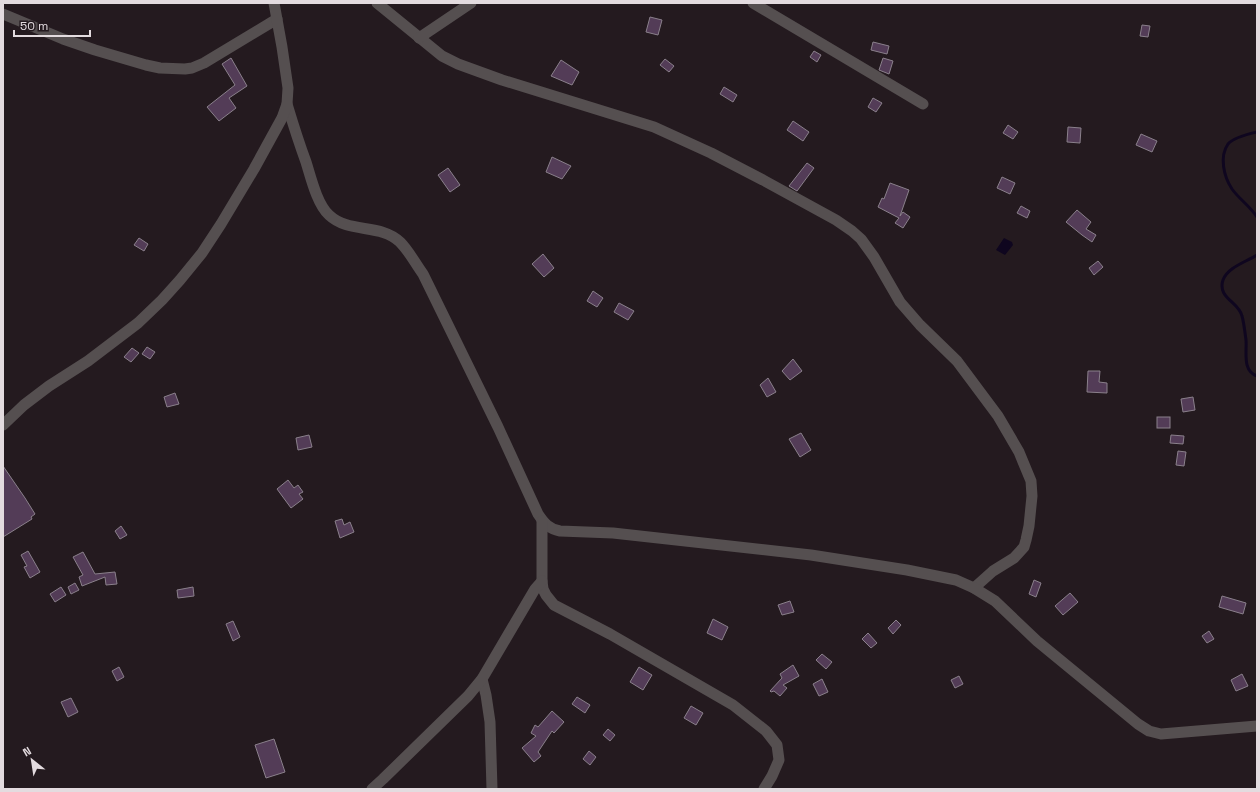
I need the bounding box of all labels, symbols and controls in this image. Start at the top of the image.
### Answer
scale bar [14,12,90,38]
text: 50 m [20,18,48,34]
north arrow [12,740,52,780]
text: N [20,743,34,759]

